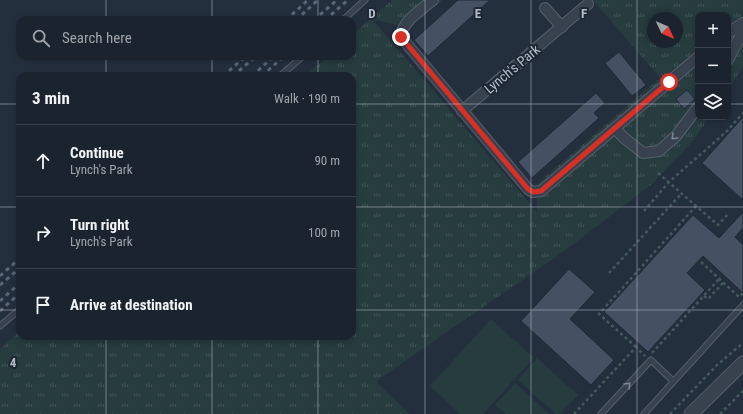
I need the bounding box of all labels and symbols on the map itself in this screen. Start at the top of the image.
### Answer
text: D [368,6,376,21]
text: E [475,6,482,21]
text: F [581,6,587,21]
north arrow [647,12,683,48]
route end [392,28,410,46]
street label: Lynch's Park [481,41,543,97]
route start [660,73,678,91]
one-way arrow [671,132,679,140]
text: 4 [10,355,17,370]
one-way arrow [623,382,630,390]

